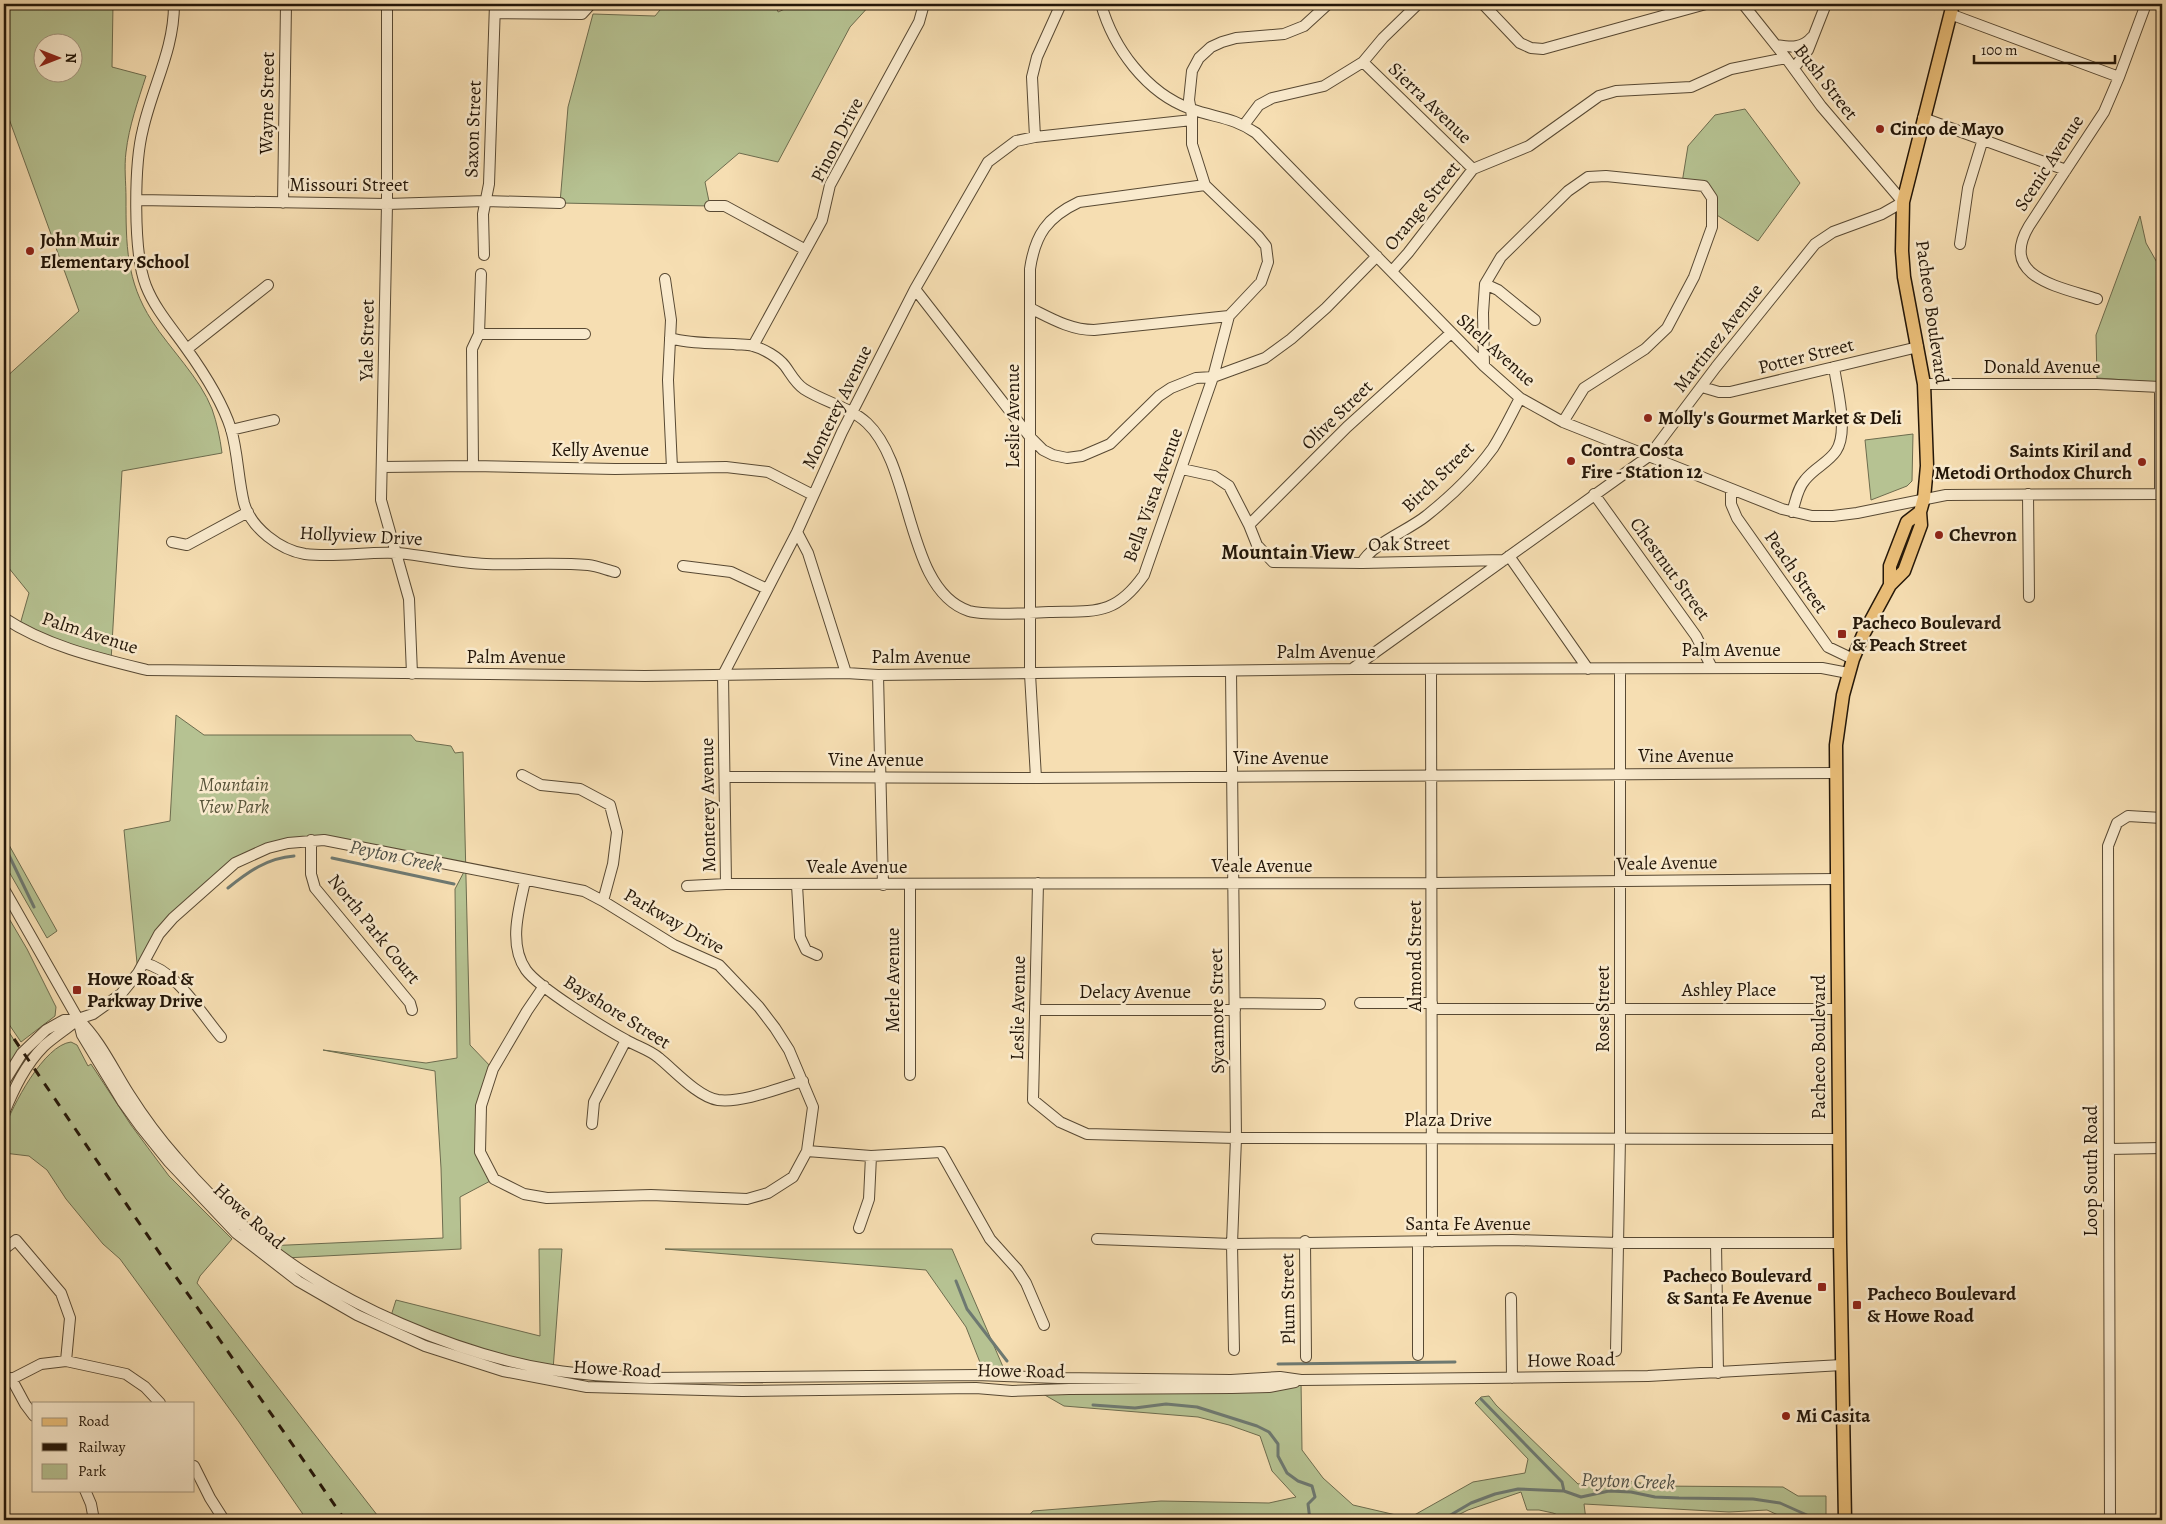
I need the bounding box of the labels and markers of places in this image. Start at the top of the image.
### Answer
place label: Cinco de Mayo [1890,116,2004,142]
marker: Cinco de Mayo [1874,123,1886,135]
place label: John Muir Elementary School [40,227,189,275]
marker: John Muir Elementary School [24,245,36,257]
place label: Molly's Gourmet Market & Deli [1658,405,1902,431]
marker: Molly's Gourmet Market & Deli [1642,412,1654,424]
place label: Contra Costa Fire - Station 12 [1581,437,1703,485]
place label: Saints Kiril and Metodi Orthodox Church [1934,438,2133,486]
marker: Contra Costa Fire - Station 12 [1565,455,1577,467]
marker: Saints Kiril and Metodi Orthodox Church [2136,456,2148,468]
place label: Chevron [1949,522,2017,548]
marker: Chevron [1933,529,1945,541]
place label: Pacheco Boulevard & Peach Street [1852,610,2002,658]
marker: Pacheco Boulevard & Peach Street [1836,628,1848,640]
place label: Howe Road & Parkway Drive [87,966,203,1014]
marker: Howe Road & Parkway Drive [71,984,83,996]
place label: Pacheco Boulevard & Santa Fe Avenue [1663,1263,1813,1311]
marker: Pacheco Boulevard & Santa Fe Avenue [1816,1281,1828,1293]
place label: Pacheco Boulevard & Howe Road [1867,1281,2017,1329]
marker: Pacheco Boulevard & Howe Road [1851,1299,1863,1311]
place label: Mi Casita [1796,1403,1871,1429]
marker: Mi Casita [1780,1410,1792,1422]

